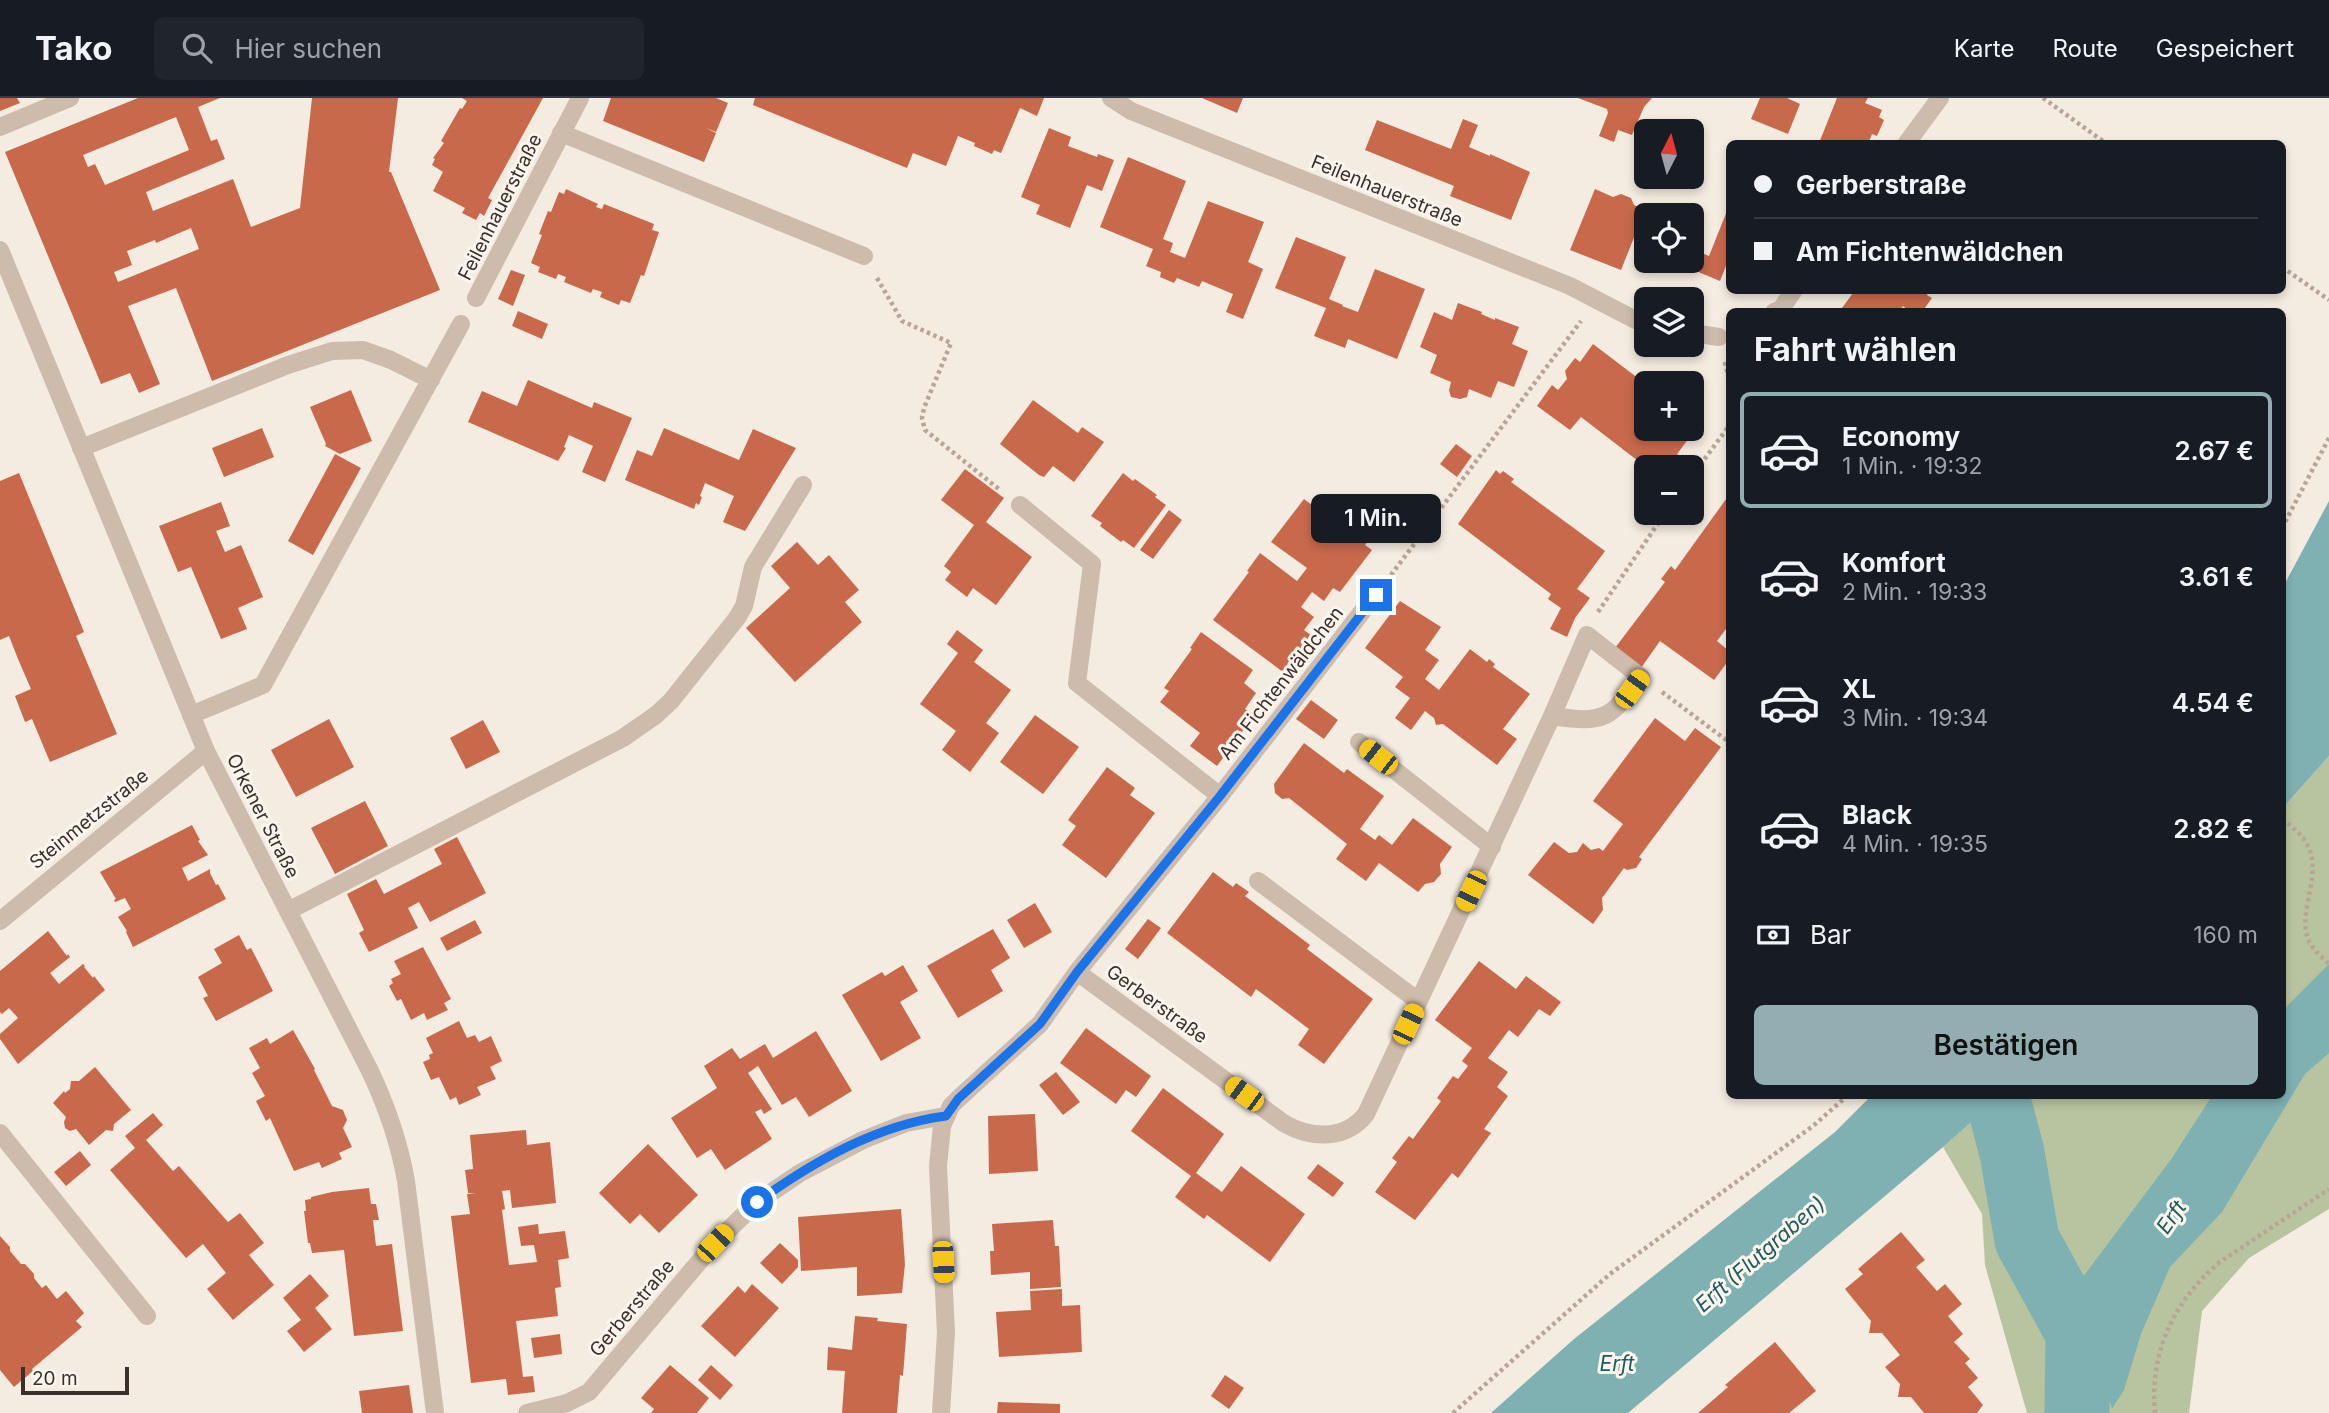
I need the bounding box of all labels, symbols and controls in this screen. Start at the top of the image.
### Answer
search box [154,17,644,80]
text: Tako [35,28,112,68]
icon: search [178,29,216,67]
text: Hier suchen [234,33,382,64]
text: Karte [1954,34,2014,63]
text: Route [2052,34,2118,63]
text: Gespeichert [2156,34,2294,63]
north arrow [1634,119,1704,189]
map controls [1634,119,1704,525]
street label: Feilenhauerstraße [453,130,547,284]
street label: Feilenhauerstraße [1308,150,1466,232]
text: Gerberstraße [1796,169,1966,200]
button: locate [1634,203,1704,273]
text: Am Fichtenwäldchen [1796,236,2064,267]
button: layers [1634,287,1704,357]
text: Fahrt wählen [1754,330,1957,369]
button: + [1634,371,1704,441]
icon: car [1758,419,1821,482]
text: Economy [1842,421,1960,452]
text: 2.67 € [2174,435,2254,466]
text: 1 Min. · 19:32 [1842,452,1982,480]
button: − [1634,455,1704,525]
callout: 1 Min. [1311,494,1441,542]
text: 1 Min. [1344,504,1408,532]
icon: car [1758,545,1821,608]
text: Komfort [1842,547,1946,578]
text: 3.61 € [2179,561,2254,592]
text: 2 Min. · 19:33 [1842,578,1987,606]
route end [1360,579,1392,611]
street label: Am Fichtenwäldchen [1214,602,1348,764]
car [1612,666,1653,712]
icon: car [1758,671,1821,734]
text: XL [1842,673,1876,704]
text: 4.54 € [2172,687,2254,718]
text: 3 Min. · 19:34 [1842,704,1988,732]
car [1355,736,1402,778]
street label: Orkener Straße [222,750,304,882]
street label: Steinmetzstraße [25,764,153,874]
icon: car [1758,797,1821,860]
text: Black [1842,799,1912,830]
text: 2.82 € [2173,813,2254,844]
text: 4 Min. · 19:35 [1842,830,1988,858]
car [1453,868,1490,914]
icon: cash [1754,916,1792,954]
text: Bar [1810,919,1851,950]
text: 160 m [2193,921,2258,949]
street label: Gerberstraße [1102,960,1212,1048]
car [1390,1001,1427,1047]
button: Bestätigen [1754,1005,2258,1085]
car [1221,1073,1268,1115]
route start [741,1186,773,1218]
water label: Erft (Flutgraben) [1690,1191,1830,1317]
water label: Erft [2151,1195,2192,1238]
car [693,1220,738,1266]
car [932,1240,955,1284]
street label: Gerberstraße [585,1255,679,1361]
water label: Erft [1600,1351,1636,1376]
scale bar [21,1364,130,1396]
text: 20 m [32,1367,78,1390]

